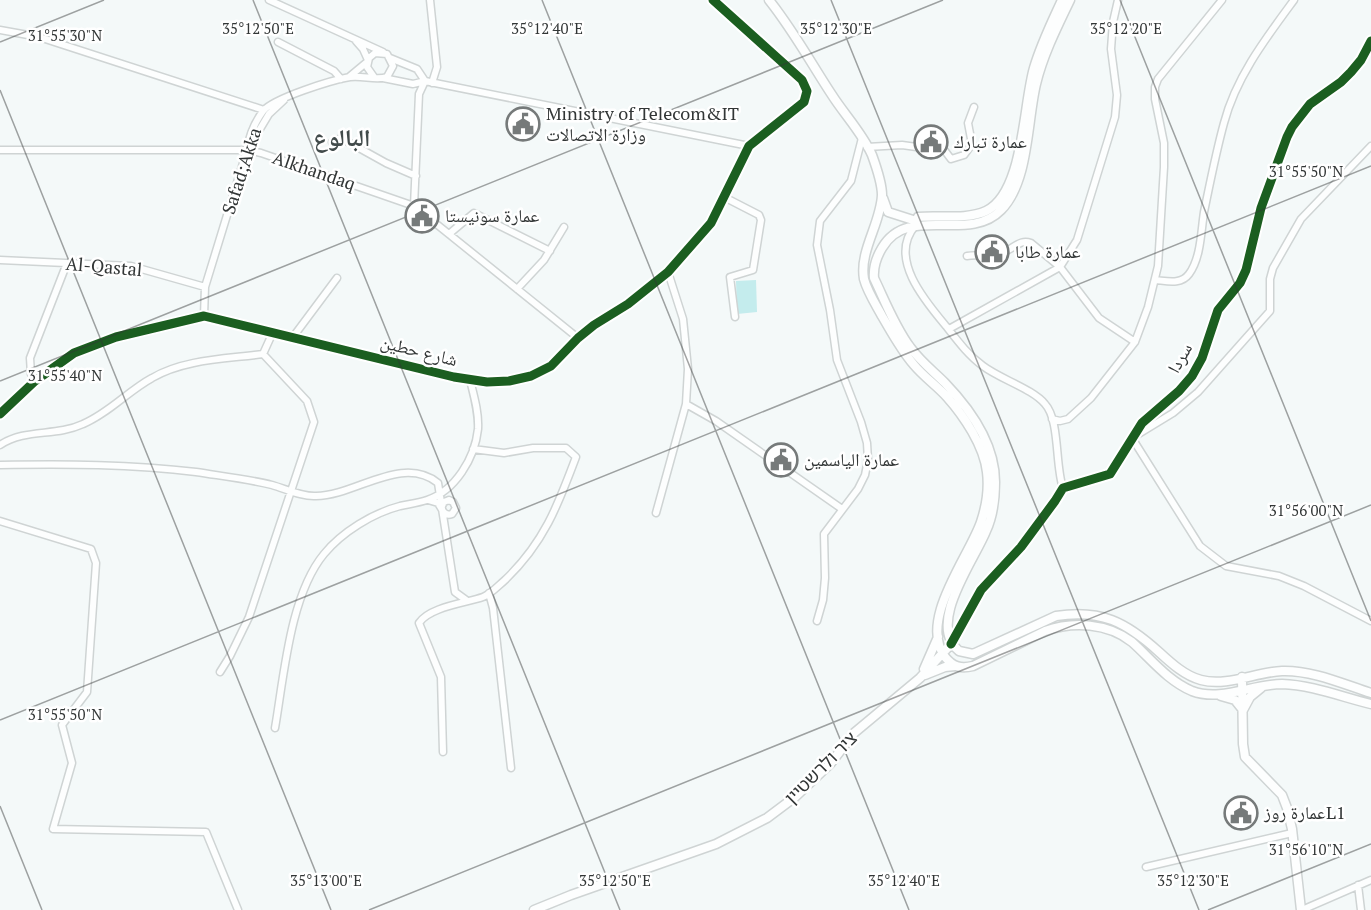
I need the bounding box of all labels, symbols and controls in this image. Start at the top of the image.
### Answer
text: 35°12'50"E [222,18,294,38]
text: 35°12'40"E [511,18,583,38]
text: 35°12'30"E [800,18,872,38]
text: 35°12'20"E [1090,18,1162,38]
text: 31°55'30"N [28,25,102,45]
place label: Ministry of Telecom&IT وزارة الاتصالات [546,101,739,146]
public building icon: Ministry of Telecom&IT وزارة الاتصالات [505,106,541,142]
district label: البالوع [313,121,371,153]
street label: Safad;Akka [216,124,266,217]
public building icon: عمارة تبارك [913,124,949,160]
place label: عمارة تبارك [954,129,1027,153]
street label: Alkhandaq [270,145,359,195]
text: 31°55'50"N [1269,161,1343,181]
public building icon: عمارة سونيستا [404,198,440,234]
place label: عمارة سونيستا [445,203,539,227]
public building icon: عمارة طابا [974,234,1010,270]
place label: عمارة طابا [1015,239,1081,263]
street label: Al-Qastal [65,251,143,281]
street label: شارع حطين [378,329,460,371]
street label: سردا [1161,338,1197,377]
text: 31°55'40"N [28,365,102,385]
public building icon: عمارة الياسمين [763,442,799,478]
place label: عمارة الياسمين [804,447,899,471]
text: 31°56'00"N [1269,500,1343,520]
text: 31°55'50"N [28,704,102,724]
street label: ציר ולרשטיין [779,726,862,809]
public building icon: عمارة روزL1 [1223,795,1259,831]
place label: عمارة روزL1 [1263,800,1346,824]
text: 31°56'10"N [1269,839,1343,859]
text: 35°13'00"E [290,870,362,890]
text: 35°12'50"E [579,870,651,890]
text: 35°12'40"E [868,870,940,890]
text: 35°12'30"E [1157,870,1229,890]

